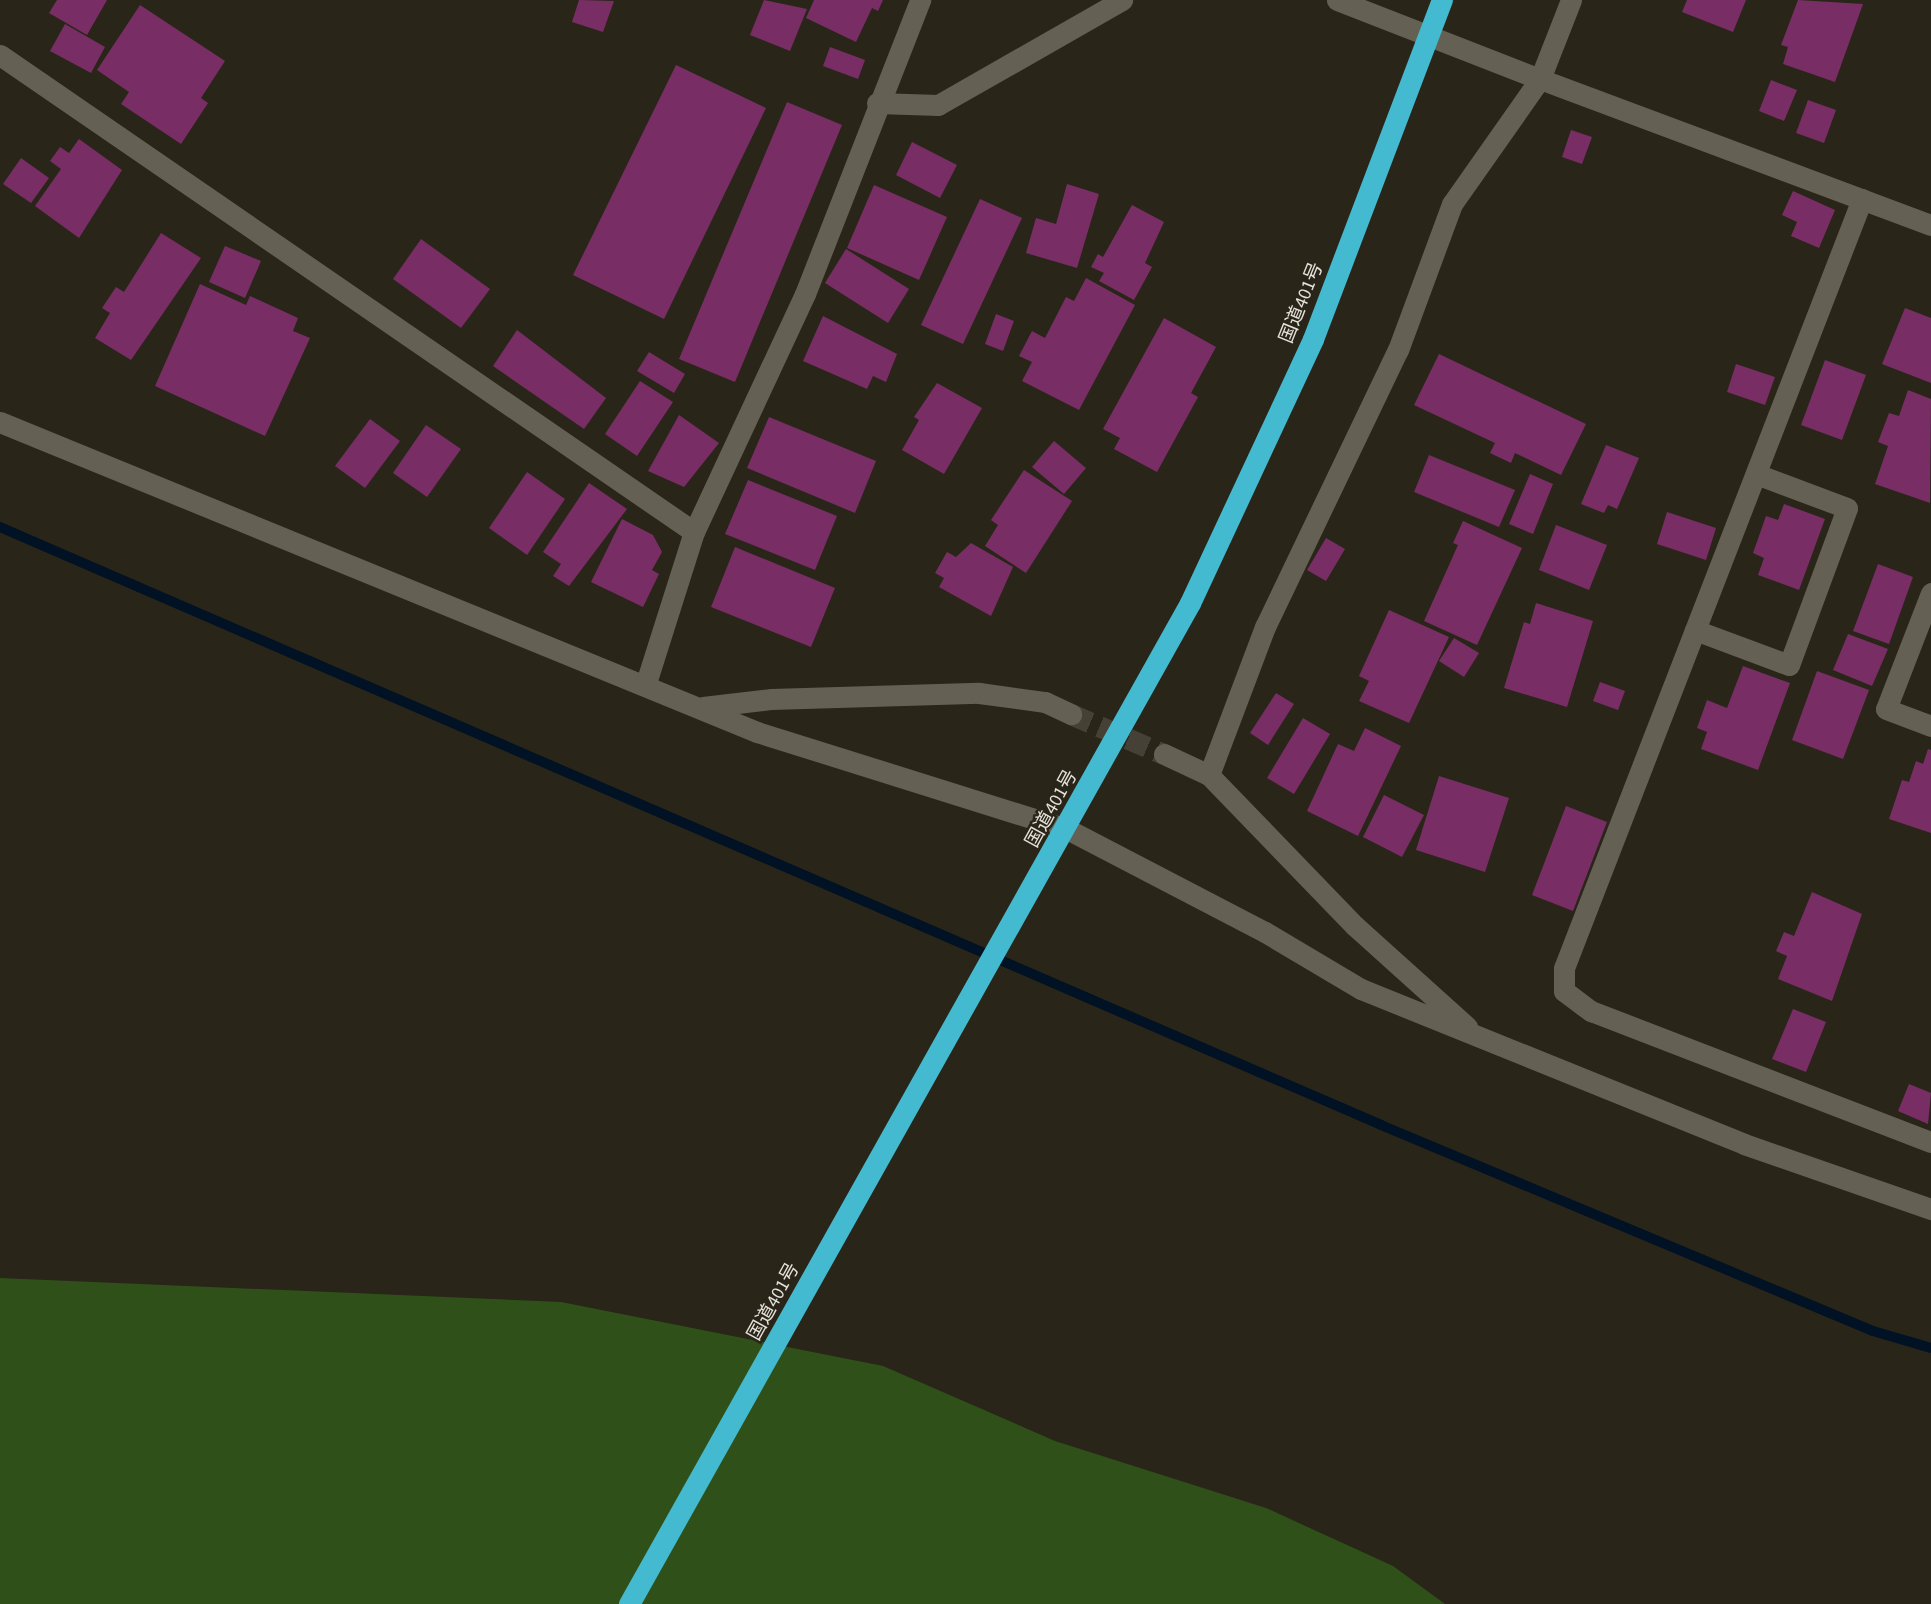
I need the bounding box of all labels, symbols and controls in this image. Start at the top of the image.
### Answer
street label: 国道401号 [1275,259,1329,347]
street label: 国道401号 [1021,766,1083,852]
street label: 国道401号 [743,1259,805,1345]

